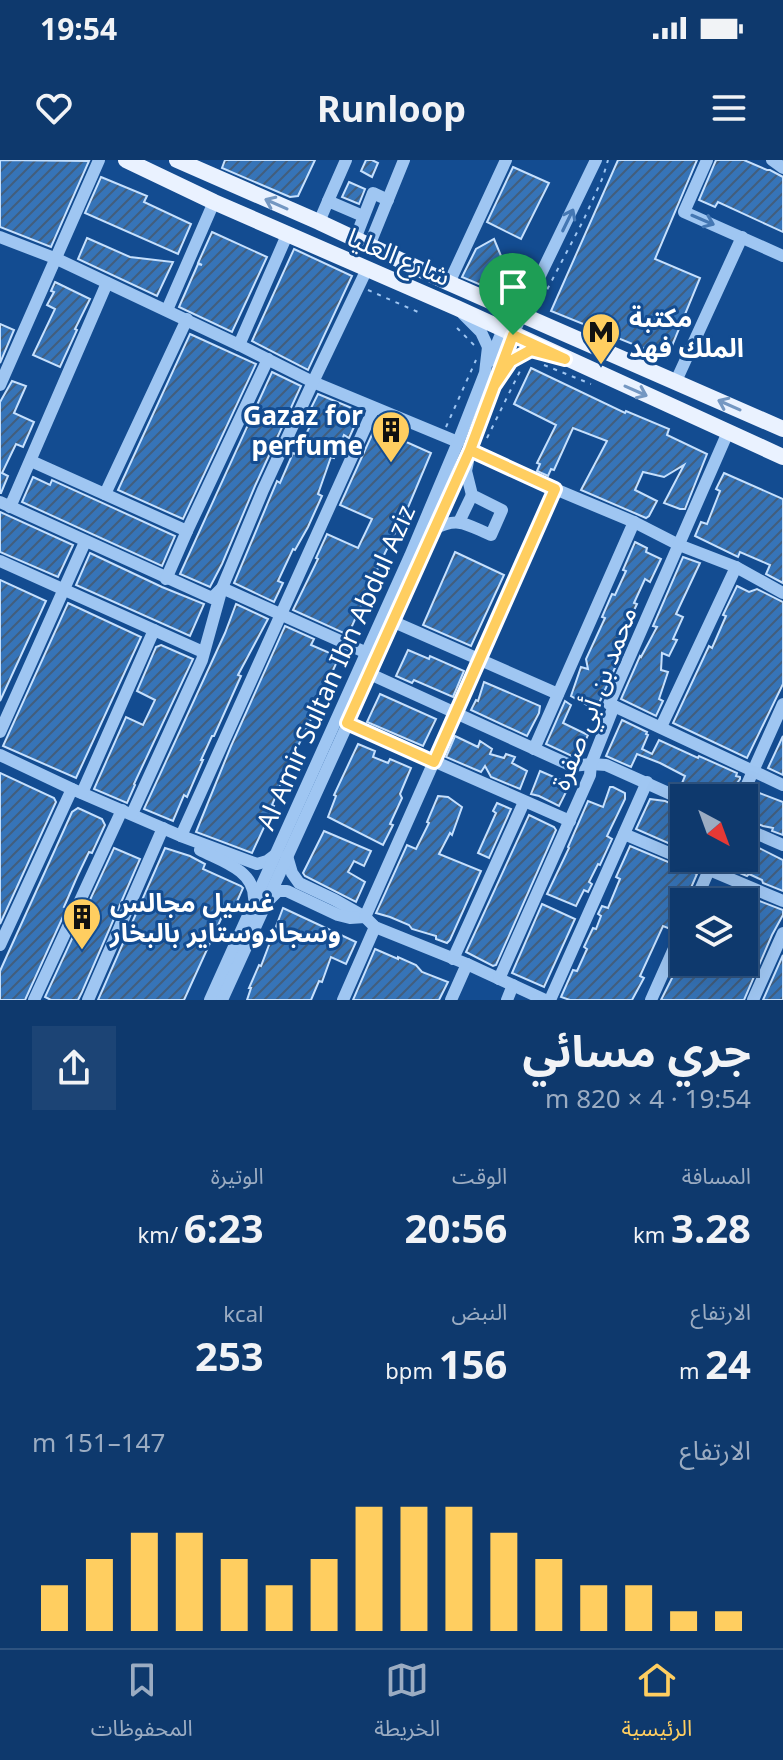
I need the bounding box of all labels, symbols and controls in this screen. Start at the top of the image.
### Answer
text: 19:54 [40,8,117,49]
text: Runloop [317,84,466,133]
icon: heart [32,86,76,130]
icon: menu [707,86,751,130]
one-way arrow [264,195,289,210]
one-way arrow [560,208,576,232]
one-way arrow [690,214,715,229]
street label: شارع العليا [341,218,456,296]
pin [479,253,547,335]
icon: arrive [491,265,535,309]
place label: مكتبة الملك فهد [629,299,744,365]
metro station icon: مكتبة الملك فهد [580,311,622,366]
one-way arrow [624,384,648,399]
place label: Gazaz for perfume [243,397,363,463]
one-way arrow [718,397,742,412]
building icon: Gazaz for perfume [370,409,412,464]
street label: Al Amir Sultan Ibn Abdul Aziz [247,499,423,835]
street label: محمد بن أبي صفرة [541,601,647,796]
north arrow [670,784,758,872]
map controls [670,784,758,976]
place label: غسيل مجالس وسجادوستاير بالبخار [109,884,341,950]
button: layers [670,888,758,976]
building icon: غسيل مجالس وسجادوستاير بالبخار [61,896,103,951]
text: جري مسائي [522,1020,751,1080]
button: share [32,1026,116,1110]
text: 19:54 · 4 × 820 m [545,1080,751,1116]
text: الوتيرة [211,1160,264,1190]
text: الوقت [452,1160,507,1190]
text: المسافة [682,1160,751,1190]
text: 6:23 [184,1200,264,1255]
text: 20:56 [405,1200,507,1255]
text: 3.28 [671,1200,751,1255]
text: /km [138,1219,184,1249]
text: km [633,1219,671,1249]
text: النبض [452,1296,507,1326]
text: الارتفاع [691,1296,751,1326]
text: kcal [223,1298,264,1328]
text: 253 [195,1328,264,1383]
text: 156 [439,1336,507,1391]
text: 24 [705,1336,751,1391]
text: bpm [385,1355,439,1385]
text: m [679,1355,705,1385]
text: 147–151 m [32,1424,165,1460]
text: الارتفاع [680,1432,751,1468]
tab: المحفوظات [91,1658,193,1752]
tab: الخريطة [374,1658,440,1752]
tab: الرئيسية [622,1658,692,1752]

